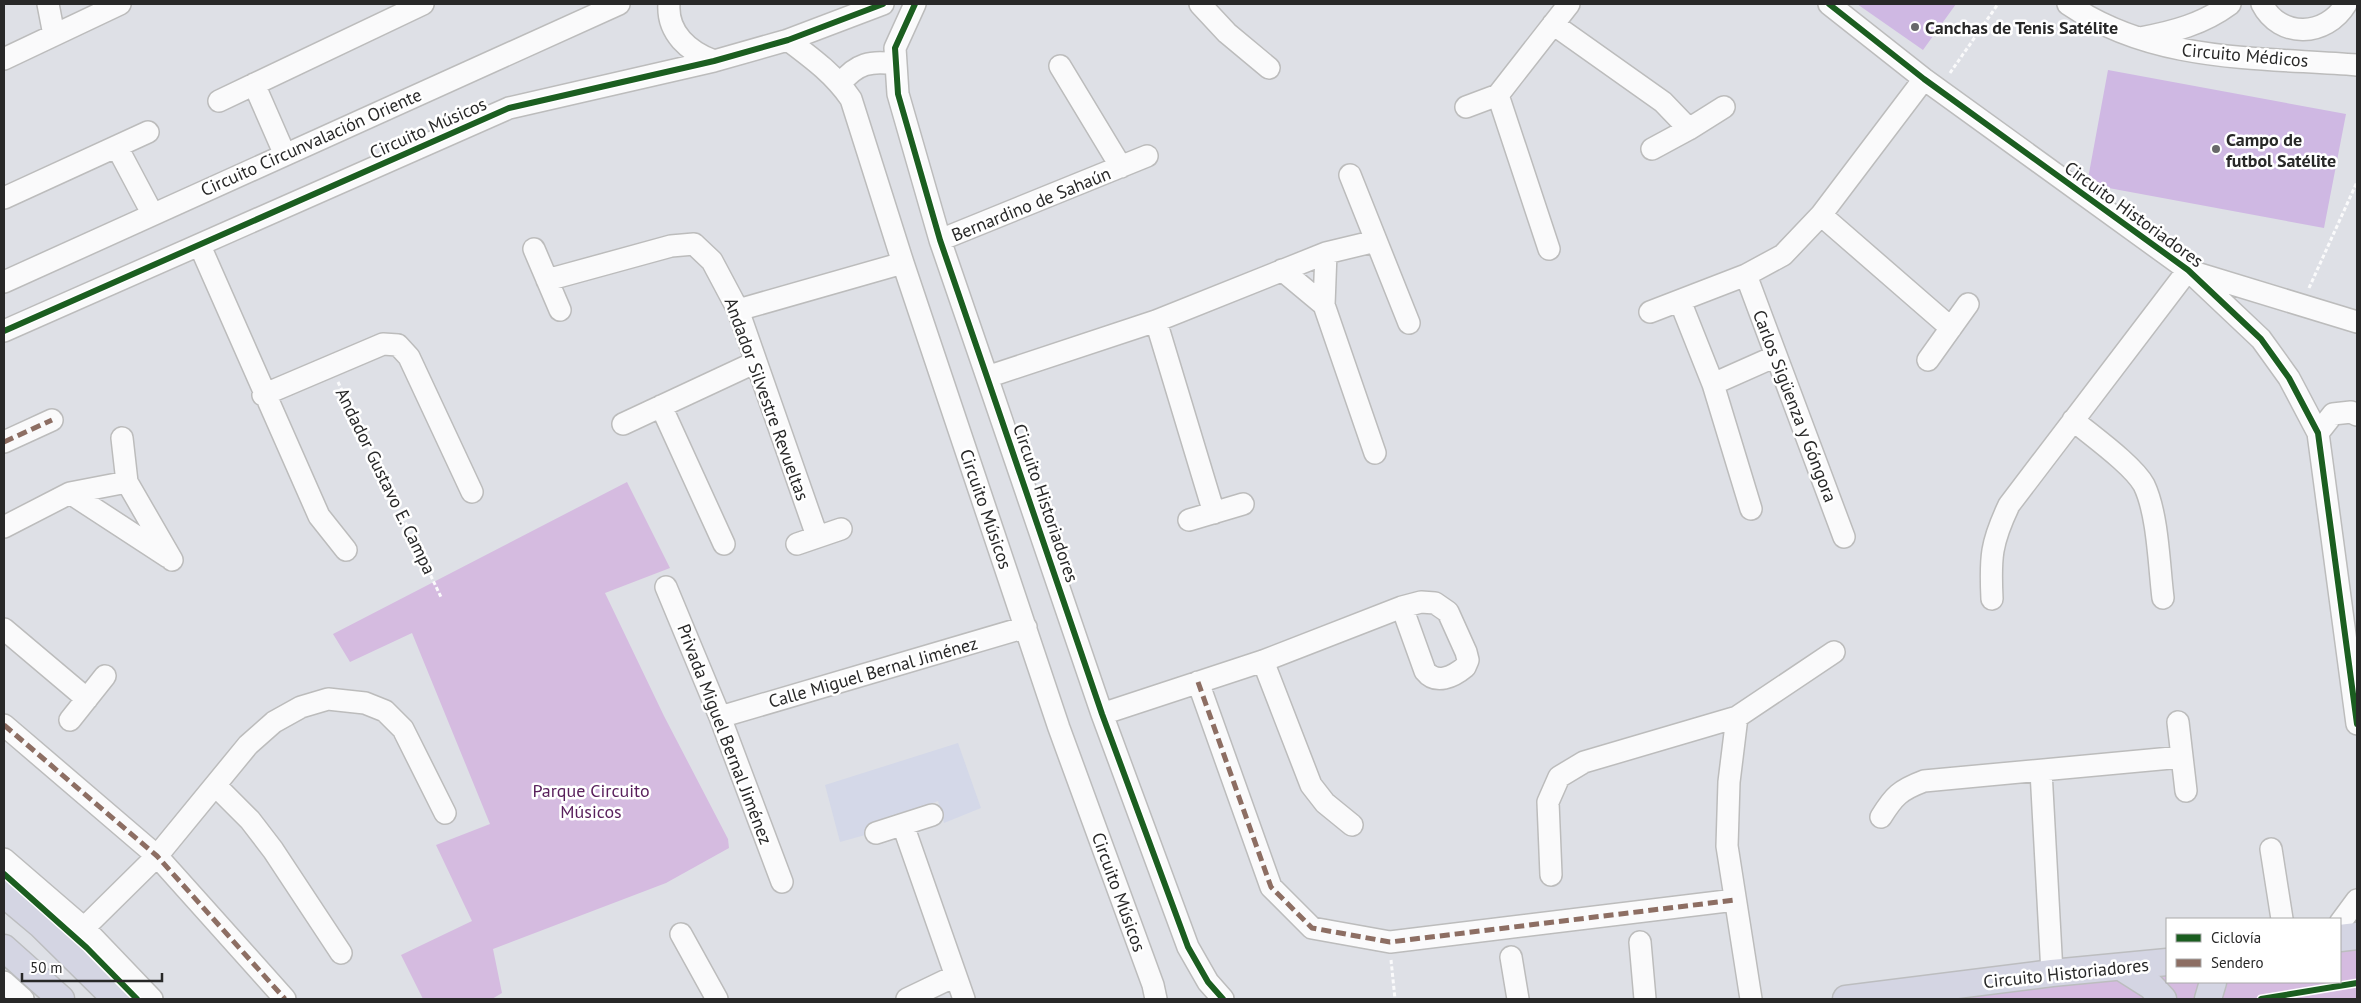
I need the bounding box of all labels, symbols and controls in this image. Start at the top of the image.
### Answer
place label: Canchas de Tenis Satélite [1925,16,2118,39]
marker: Canchas de Tenis Satélite [1909,21,1921,33]
street label: Circuito Médicos [2181,38,2309,72]
street label: Circuito Circunvalación Oriente [197,83,425,201]
street label: Circuito Músicos [366,92,490,164]
place label: Campo de futbol Satélite [2226,128,2336,172]
marker: Campo de futbol Satélite [2210,143,2222,155]
street label: Circuito Historiadores [2060,156,2208,272]
street label: Bernardino de Sahaún [948,162,1114,246]
street label: Andador Silvestre Revueltas [720,294,814,504]
street label: Carlos Sigüenza y Góngora [1748,307,1842,505]
street label: Andador Gustavo E. Campa [331,384,441,578]
street label: Circuito Historiadores [1008,421,1084,585]
street label: Circuito Músicos [955,446,1017,572]
street label: Privada Miguel Bernal Jiménez [672,621,778,847]
street label: Calle Miguel Bernal Jiménez [766,631,980,713]
park label: Parque Circuito Músicos [532,779,650,823]
street label: Circuito Músicos [1087,829,1151,955]
legend [2166,918,2341,983]
text: Ciclovía [2211,928,2261,947]
scale bar [22,950,162,982]
street label: Circuito Historiadores [1982,953,2150,993]
text: Sendero [2211,953,2264,972]
text: 50 m [30,958,63,977]

